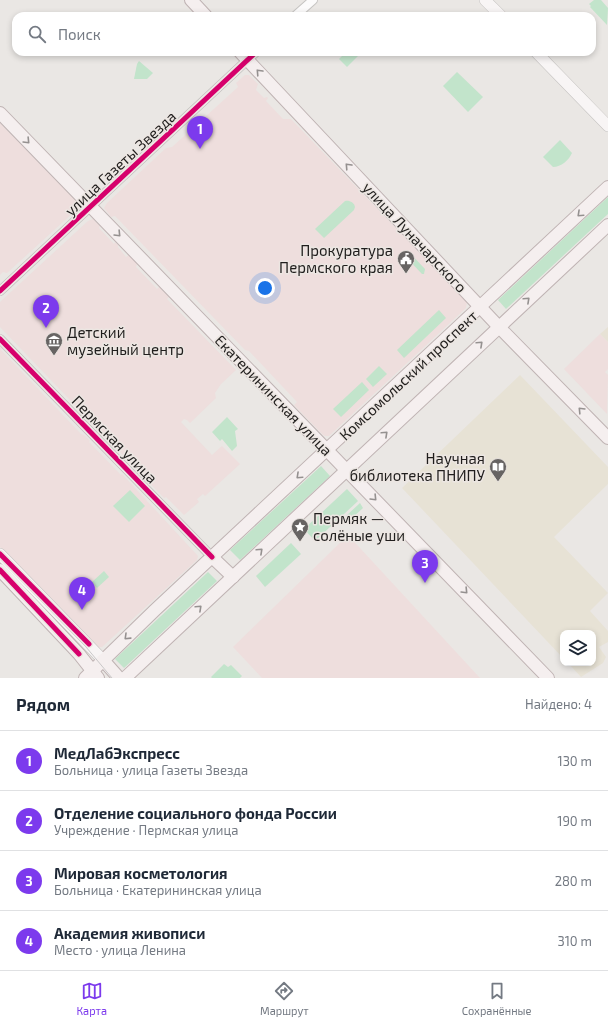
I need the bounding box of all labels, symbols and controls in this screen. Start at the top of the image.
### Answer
search box [12,12,596,56]
icon: search [26,23,48,45]
text: Поиск [58,25,101,43]
one-way arrow [256,69,264,77]
street label: улица Газеты Звезда [61,107,180,220]
pin: 1 [187,116,213,149]
one-way arrow [22,136,30,144]
one-way arrow [346,164,353,171]
street label: улица Луначарского [358,178,471,297]
one-way arrow [577,209,584,216]
one-way arrow [113,229,121,237]
place label: Прокуратура Пермского края [279,241,393,276]
public building icon: Прокуратура Пермского края [396,249,416,274]
your location [255,278,275,298]
pin: 2 [33,295,59,328]
one-way arrow [522,297,530,305]
street label: Комсомольский проспект [335,306,481,444]
place label: Детский музейный центр [67,323,184,359]
museum icon: Детский музейный центр [44,331,64,356]
street label: Екатерининская улица [211,331,336,460]
one-way arrow [475,342,483,349]
street label: Пермская улица [68,391,161,487]
one-way arrow [578,407,586,415]
one-way arrow [380,431,388,438]
place label: Научная библиотека ПНИПУ [349,449,486,484]
library icon: Научная библиотека ПНИПУ [488,457,508,482]
one-way arrow [296,472,304,479]
one-way arrow [369,493,377,501]
place label: Пермяк — солёные уши [313,509,405,545]
place icon: Пермяк — солёные уши [290,517,310,542]
one-way arrow [255,548,263,556]
pin: 3 [412,550,438,583]
pin: 4 [69,577,95,610]
one-way arrow [460,586,467,594]
one-way arrow [194,606,202,613]
map controls [560,630,596,666]
button: layers [560,630,596,666]
one-way arrow [124,632,132,640]
text: Рядом [16,694,70,714]
text: Найдено: 4 [525,696,592,712]
text: МедЛабЭкспресс [54,744,180,762]
text: 1 [26,753,32,769]
text: 130 m [557,753,592,769]
text: Больница · улица Газеты Звезда [54,762,248,778]
text: Отделение социального фонда России [54,804,337,822]
text: 2 [25,813,33,829]
text: 190 m [557,813,592,829]
text: Учреждение · Пермская улица [54,822,238,838]
text: Мировая косметология [54,864,228,882]
text: 3 [25,873,33,889]
text: 280 m [555,873,592,889]
text: Больница · Екатерининская улица [54,882,262,898]
text: Академия живописи [54,924,205,942]
text: 4 [25,933,33,949]
text: 310 m [557,933,592,949]
text: Место · улица Ленина [54,942,186,958]
tab: Карта [77,980,107,1017]
tab: Маршрут [260,980,309,1017]
tab: Сохранённые [462,980,531,1017]

